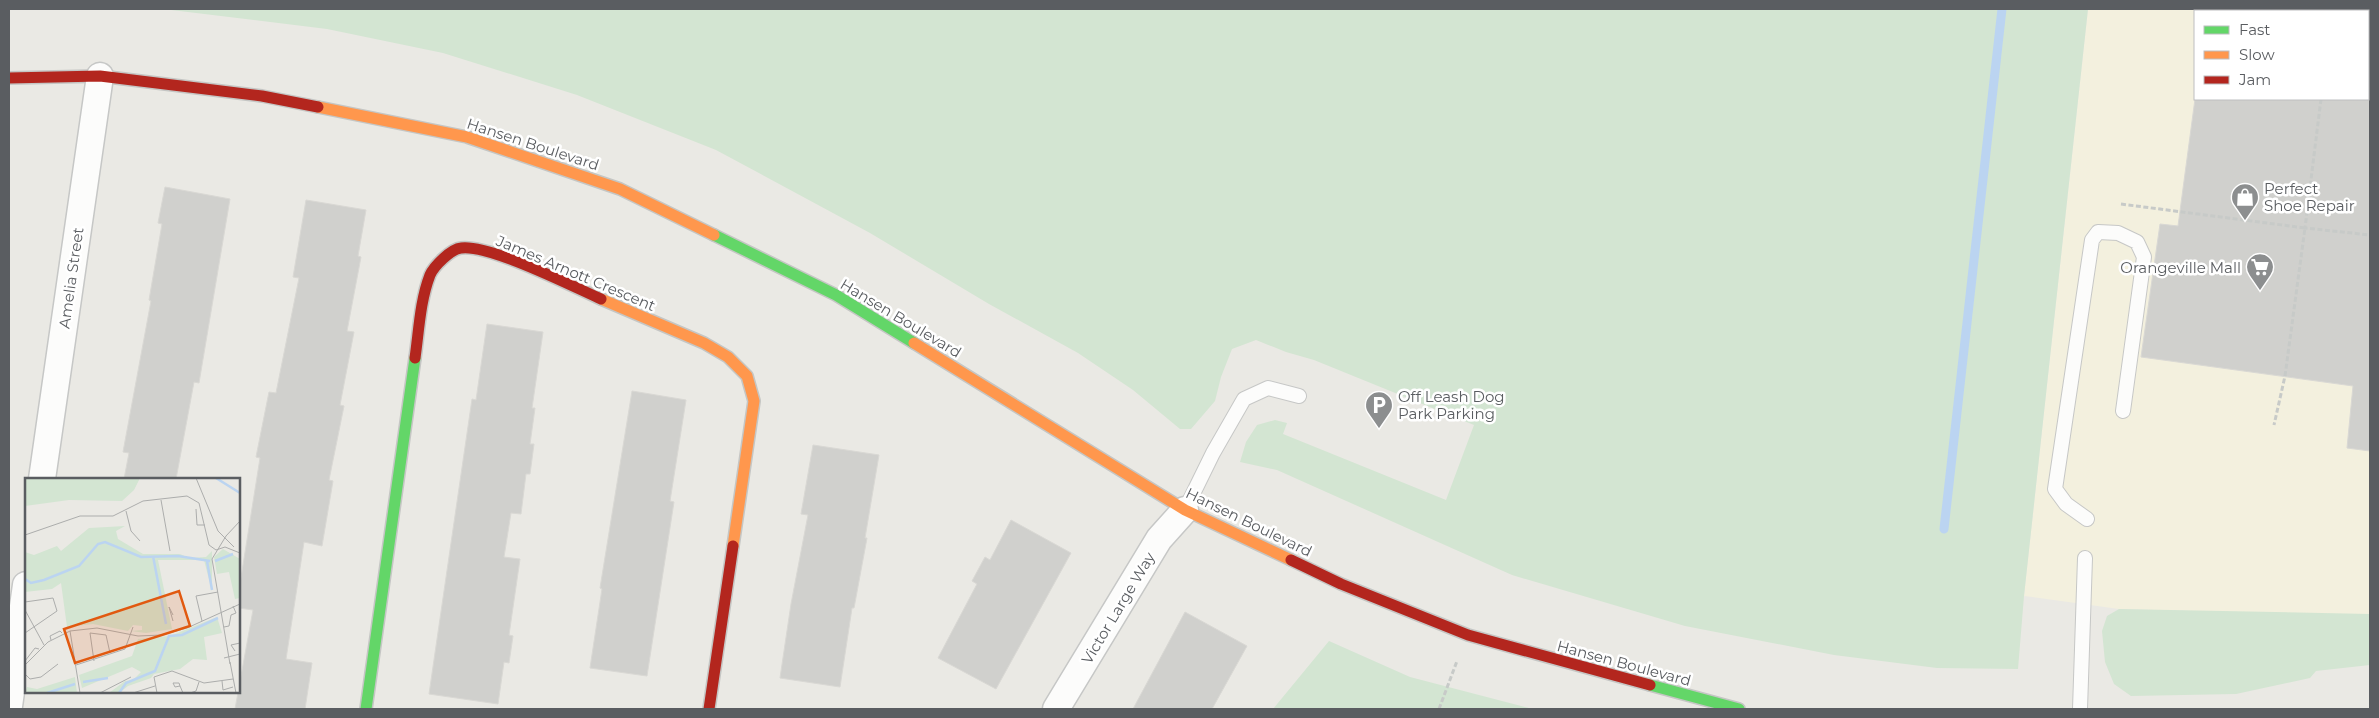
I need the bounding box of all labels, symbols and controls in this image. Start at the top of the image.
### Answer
legend [2194,10,2369,100]
text: Fast [2239,20,2270,39]
text: Slow [2239,45,2275,64]
text: Jam [2238,70,2271,89]
street label: Hansen Boulevard [464,114,602,174]
place label: Perfect Shoe Repair [2264,179,2355,215]
shop icon: Perfect Shoe Repair [2230,182,2260,221]
street label: Amelia Street [54,226,88,330]
street label: James Arnott Crescent [493,230,658,315]
supermarket icon: Orangeville Mall [2245,252,2275,291]
place label: Orangeville Mall [2120,258,2241,277]
street label: Hansen Boulevard [837,274,965,362]
place label: Off Leash Dog Park Parking [1398,387,1505,423]
parking icon: Off Leash Dog Park Parking [1364,390,1394,429]
inset map [25,478,240,693]
street label: Hansen Boulevard [1183,483,1315,561]
street label: Victor Large Way [1077,548,1159,667]
street label: Hansen Boulevard [1555,636,1693,690]

